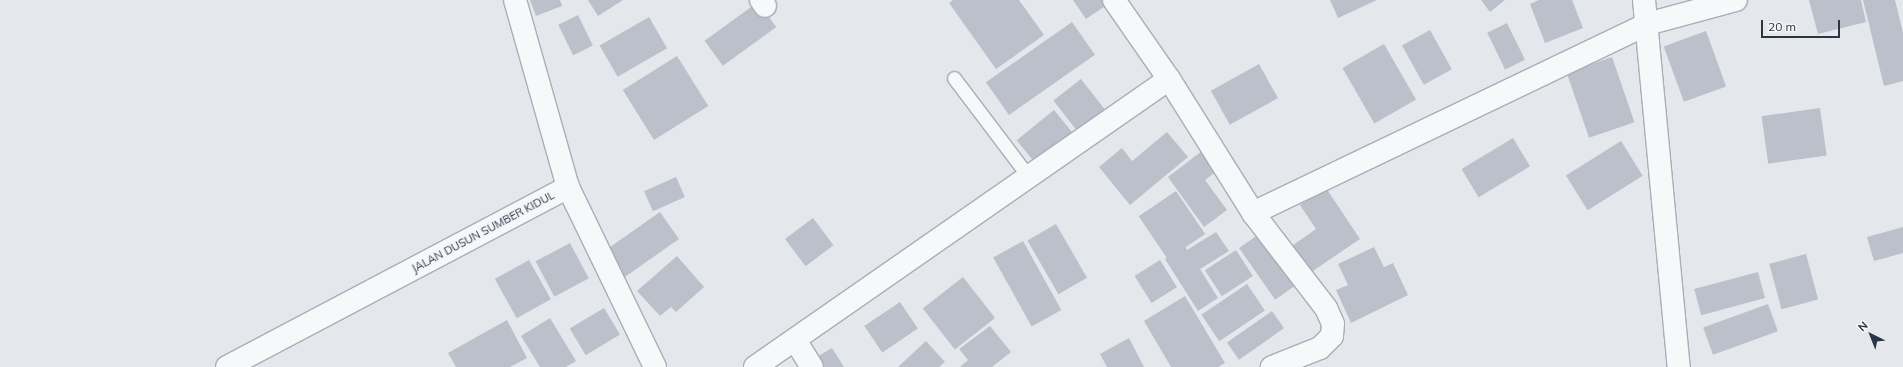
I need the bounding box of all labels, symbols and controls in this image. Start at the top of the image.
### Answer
scale bar [1763,12,1842,38]
text: 20 m [1768,19,1796,34]
street label: JALAN DUSUN SUMBER KIDUL [409,189,557,275]
north arrow [1851,315,1891,355]
text: N [1855,318,1871,334]

